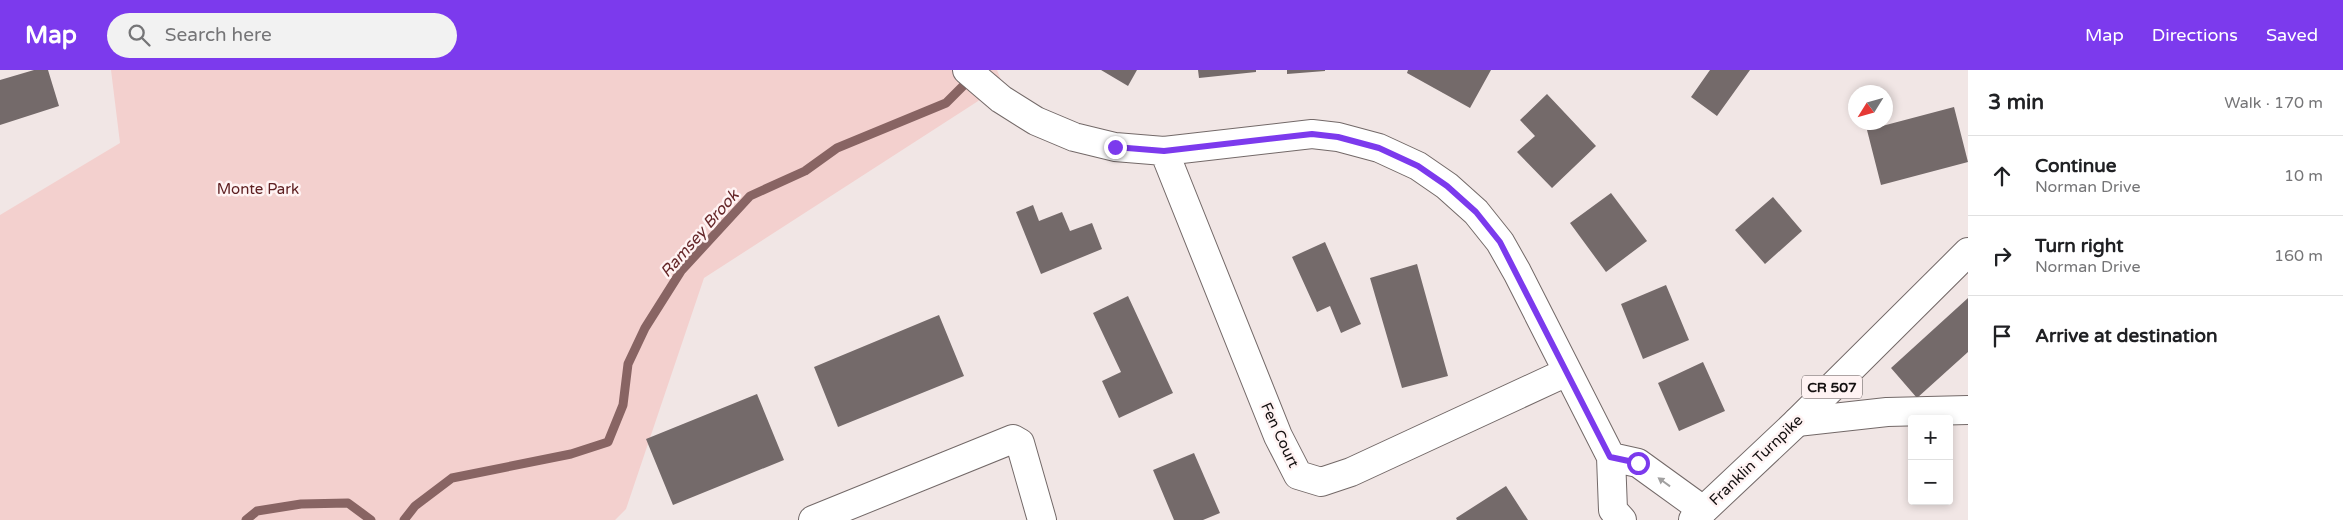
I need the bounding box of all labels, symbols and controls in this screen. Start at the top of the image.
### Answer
search box [107,13,457,58]
text: Map [25,21,77,50]
icon: search [125,21,153,49]
text: Search here [165,24,272,46]
text: Map [2085,24,2124,46]
text: Directions [2152,24,2238,46]
text: Saved [2266,24,2318,46]
north arrow [1848,85,1893,130]
text: 3 min [1988,90,2044,115]
text: Walk · 170 m [2224,93,2323,113]
route end [1104,136,1127,159]
text: Continue [2035,155,2117,177]
icon: ahead [1988,162,2016,190]
text: 10 m [2284,166,2323,186]
text: Norman Drive [2035,177,2140,197]
park label: Monte Park [217,180,299,198]
water label: Ramsey Brook [656,185,744,282]
text: Turn right [2035,235,2123,257]
icon: right [1988,242,2016,270]
text: 160 m [2274,246,2323,266]
text: Norman Drive [2035,257,2140,277]
icon: arrive [1988,322,2016,350]
text: Arrive at destination [2035,325,2218,347]
road number: CR 507 [1802,376,1862,398]
street label: Fen Court [1257,399,1303,471]
street label: Franklin Turnpike [1706,411,1806,509]
map controls [1908,415,1953,505]
button: + [1908,415,1953,460]
route start [1627,452,1650,475]
button: − [1908,460,1953,505]
one-way arrow [1657,477,1671,487]

